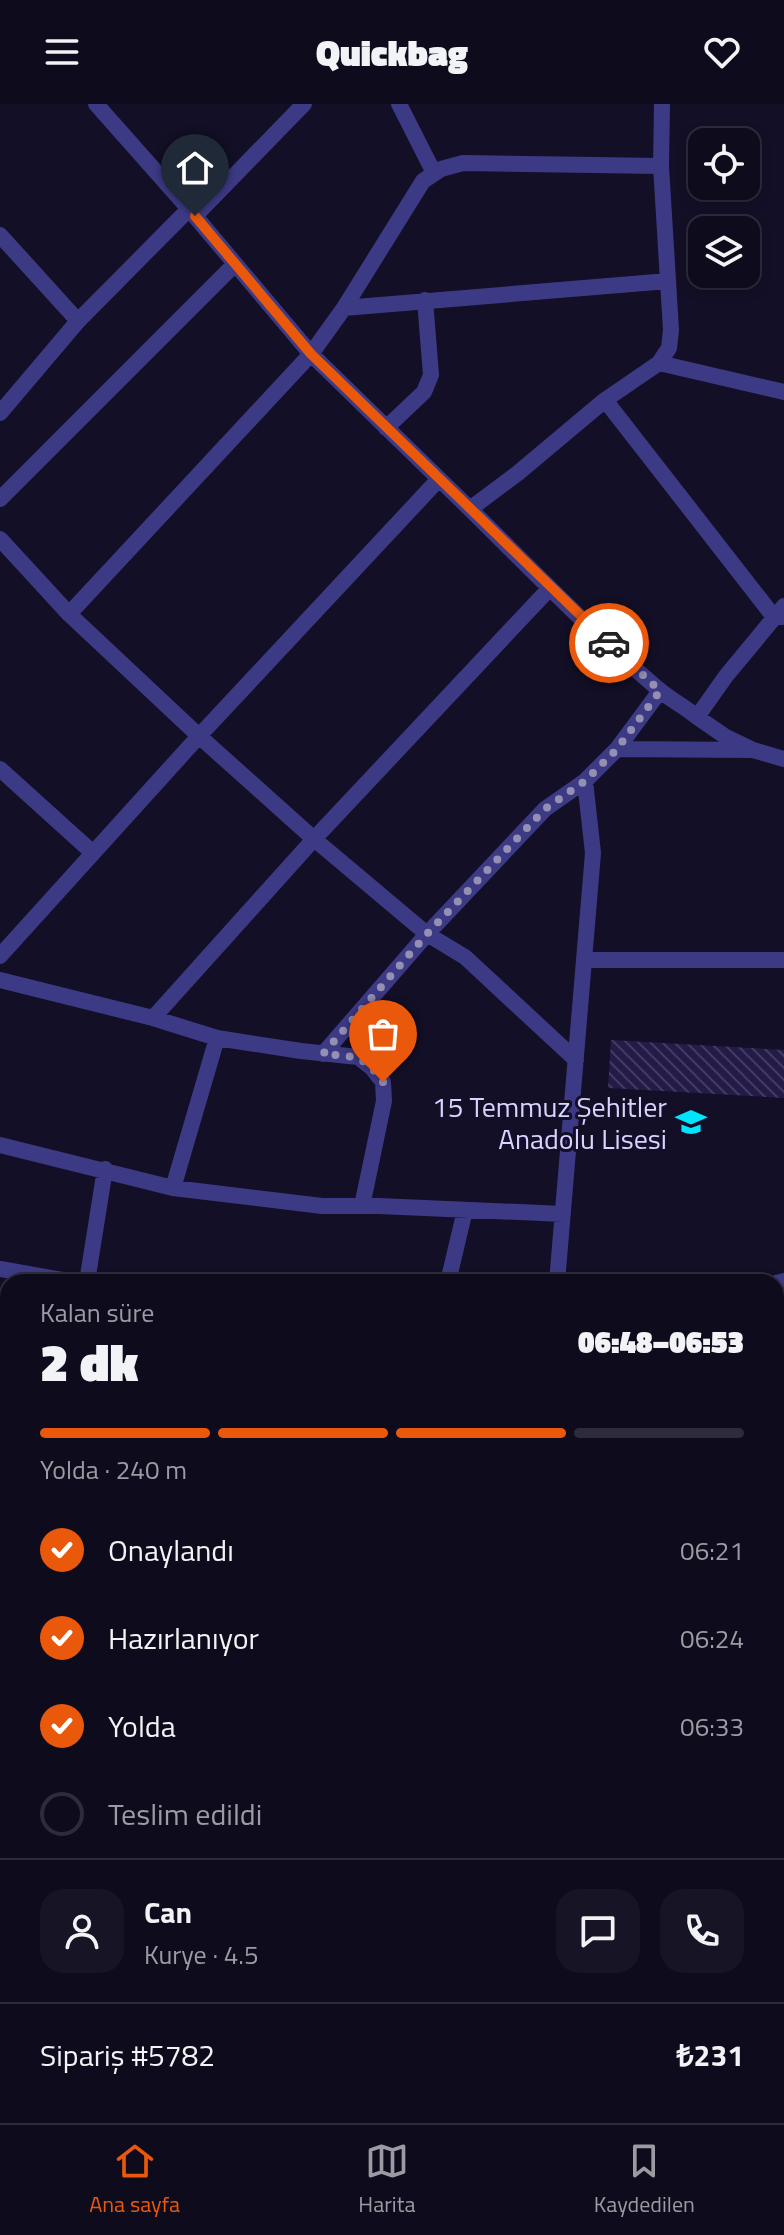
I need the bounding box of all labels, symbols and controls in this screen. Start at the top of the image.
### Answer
text: Quickbag [316,25,468,80]
icon: menu [40,30,84,74]
icon: heart [700,30,744,74]
map controls [688,128,760,288]
button: locate [688,128,760,200]
pin [161,134,229,216]
icon: home [173,146,217,190]
button: layers [688,216,760,288]
courier [569,603,649,683]
icon: car [587,621,631,665]
pin [349,1000,417,1082]
icon: bag [361,1012,405,1056]
place label: 15 Temmuz Şehitler Anadolu Lisesi [432,1085,667,1160]
school or university icon: 15 Temmuz Şehitler Anadolu Lisesi [674,1105,708,1139]
text: Kalan süre [40,1293,154,1332]
text: 06:48–06:53 [578,1319,744,1365]
text: 2 dk [40,1322,138,1401]
text: Yolda · 240 m [40,1450,187,1489]
text: Onaylandı [108,1527,234,1573]
icon: check [40,1528,84,1572]
text: 06:21 [680,1531,744,1570]
text: Hazırlanıyor [108,1615,259,1661]
icon: check [40,1616,84,1660]
text: 06:24 [680,1619,744,1658]
text: Yolda [108,1703,176,1749]
icon: check [40,1704,84,1748]
text: 06:33 [680,1707,744,1746]
text: Teslim edildi [108,1791,262,1837]
button: person [40,1889,124,1973]
text: Can [144,1889,192,1935]
button: chat [556,1889,640,1973]
button: phone [660,1889,744,1973]
text: Kurye · 4.5 [144,1935,259,1974]
text: Sipariş #5782 [40,2032,215,2078]
text: ₺231 [676,2032,744,2078]
tab: Ana sayfa [89,2139,180,2221]
tab: Harita [358,2139,415,2221]
tab: Kaydedilen [594,2139,695,2221]

